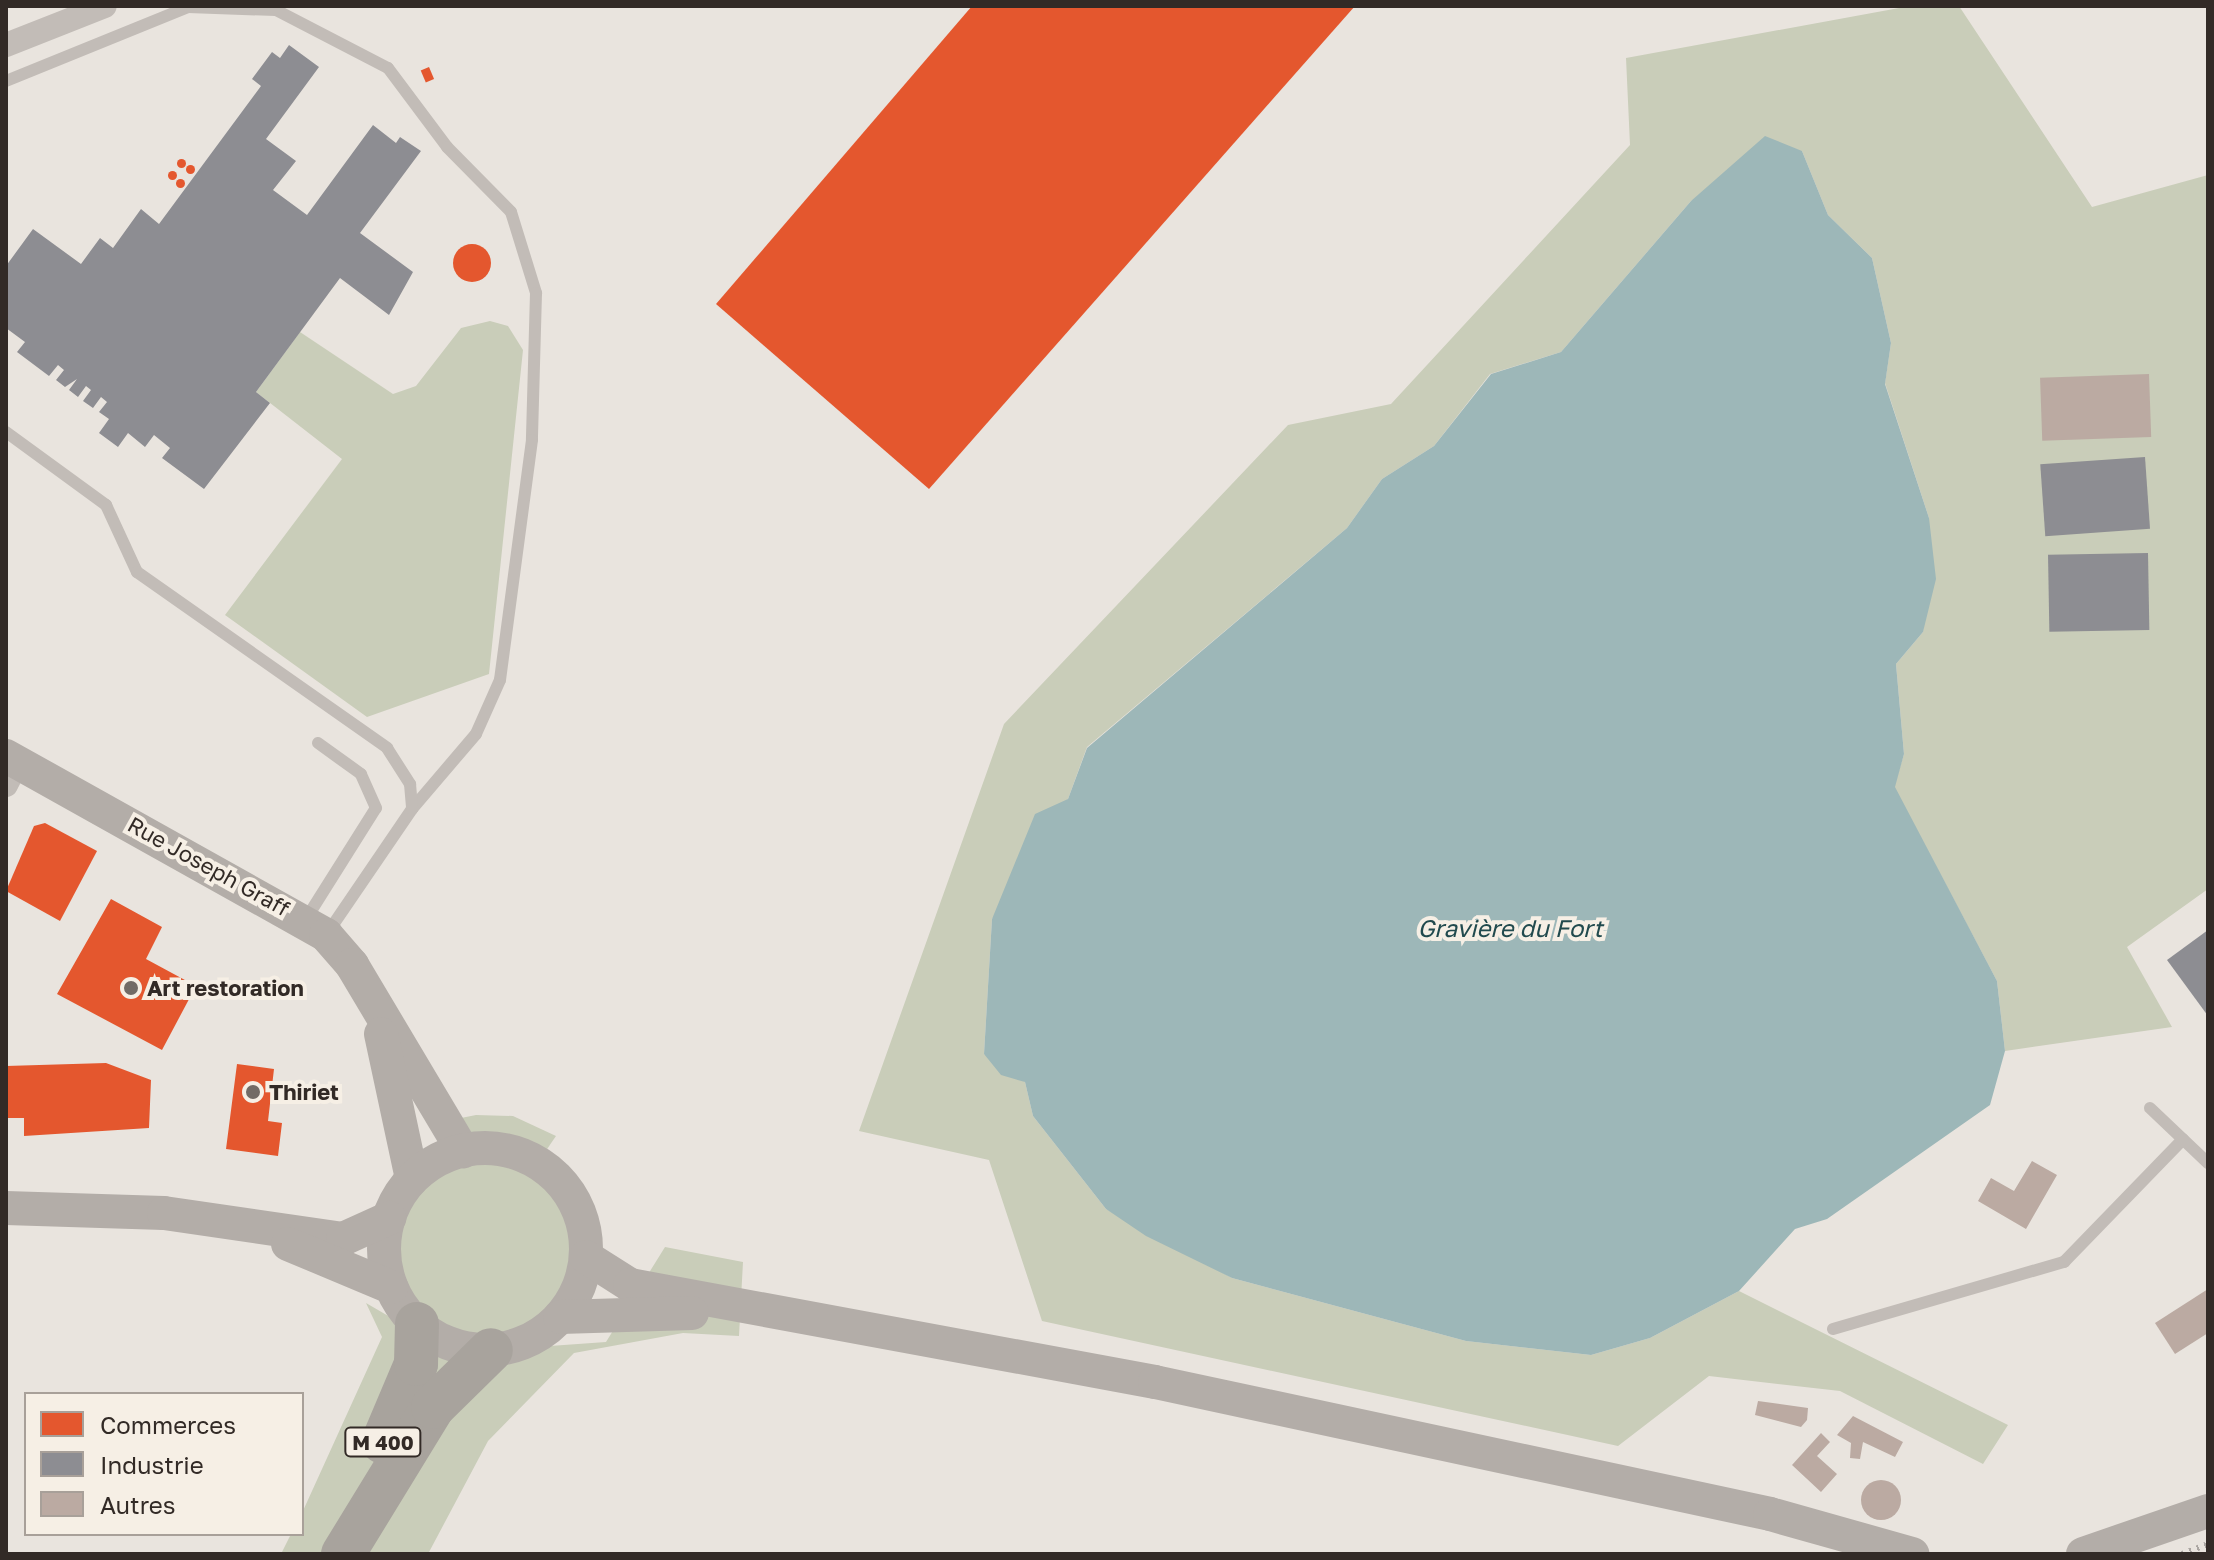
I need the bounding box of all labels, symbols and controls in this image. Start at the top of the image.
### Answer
street label: Rue Joseph Graff [123,811,295,921]
water label: Gravière du Fort [1417,914,1603,942]
place label: Art restoration [147,975,304,1001]
marker: Art restoration [122,979,140,997]
place label: Thiriet [269,1079,339,1105]
marker: Thiriet [244,1083,262,1101]
legend [24,1392,304,1536]
text: Commerces [100,1410,236,1439]
road number: M 400 [343,1426,423,1458]
text: Industrie [100,1450,204,1479]
text: Autres [100,1490,175,1519]

